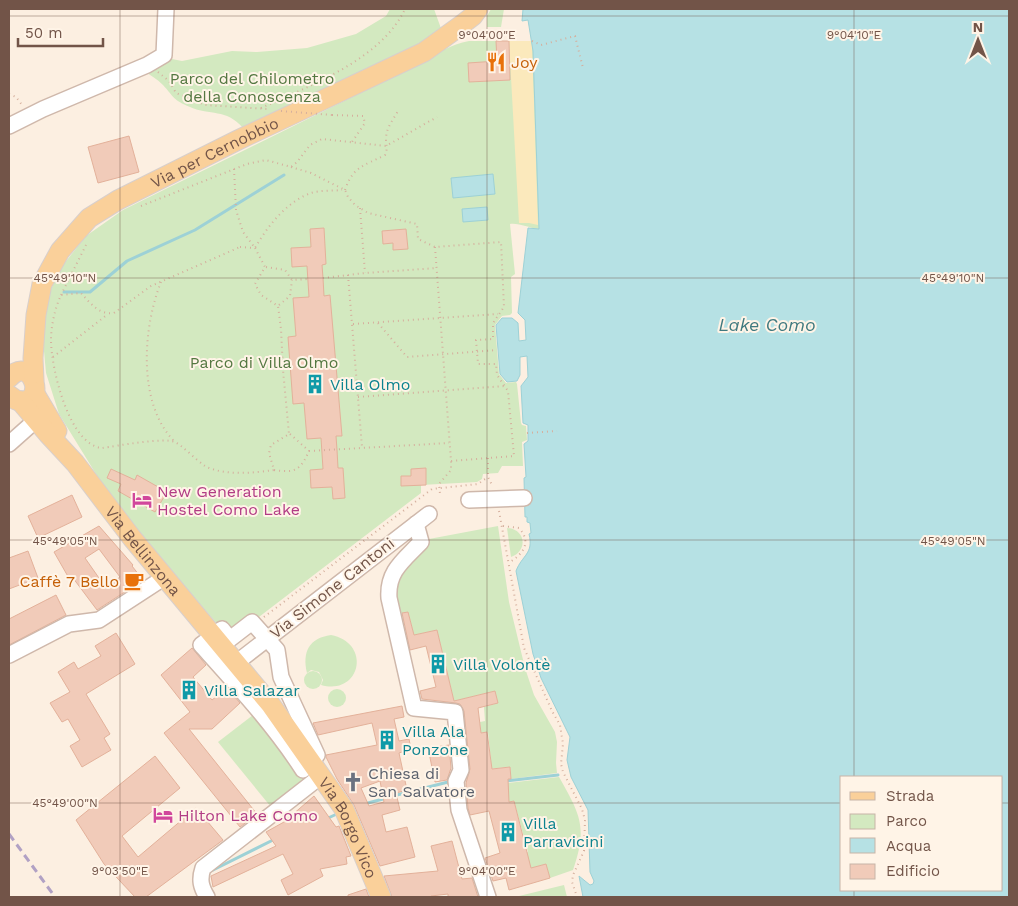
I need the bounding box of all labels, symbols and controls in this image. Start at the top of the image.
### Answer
scale bar [18,15,102,47]
north arrow [953,15,1003,65]
text: N [973,19,983,35]
text: 50 m [25,24,62,42]
text: 9°04'00"E [458,28,516,42]
text: 9°04'10"E [827,28,882,42]
restaurant icon: Joy [485,51,507,73]
place label: Joy [511,53,538,72]
park label: Parco del Chilometro della Conoscenza [170,69,334,106]
street label: Via per Cernobbio [147,113,281,192]
text: 45°49'10"N [34,271,96,285]
text: 45°49'10"N [922,271,984,285]
water label: Lake Como [718,314,816,335]
park label: Parco di Villa Olmo [190,353,338,372]
building icon: Villa Olmo [304,373,326,395]
place label: Villa Olmo [330,375,410,394]
place label: New Generation Hostel Como Lake [157,482,300,519]
hotel icon: New Generation Hostel Como Lake [131,489,153,511]
street label: Via Bellinzona [102,502,185,599]
street label: Via Simone Cantoni [266,533,398,643]
text: 45°49'05"N [32,534,98,548]
text: 45°49'05"N [920,534,986,548]
cafe icon: Caffè 7 Bello [123,570,145,592]
place label: Caffè 7 Bello [20,572,119,591]
building icon: Villa Volontè [427,653,449,675]
place label: Villa Volontè [453,655,550,674]
building icon: Villa Salazar [178,679,200,701]
place label: Villa Salazar [204,681,300,700]
place label: Villa Ala Ponzone [402,722,468,759]
building icon: Villa Ala Ponzone [376,729,398,751]
place label: Chiesa di San Salvatore [368,764,475,801]
church icon: Chiesa di San Salvatore [342,771,364,793]
street label: Via Borgo Vico [315,773,382,881]
legend [840,776,1003,891]
text: Strada [886,787,935,805]
text: 45°49'00"N [32,796,98,810]
hotel icon: Hilton Lake Como [152,804,174,826]
place label: Hilton Lake Como [178,806,318,825]
text: Parco [886,812,927,830]
place label: Villa Parravicini [523,814,603,851]
building icon: Villa Parravicini [497,821,519,843]
text: Acqua [886,837,932,855]
text: Edificio [886,862,940,880]
text: 9°03'50"E [92,864,149,878]
text: 9°04'00"E [458,864,516,878]

